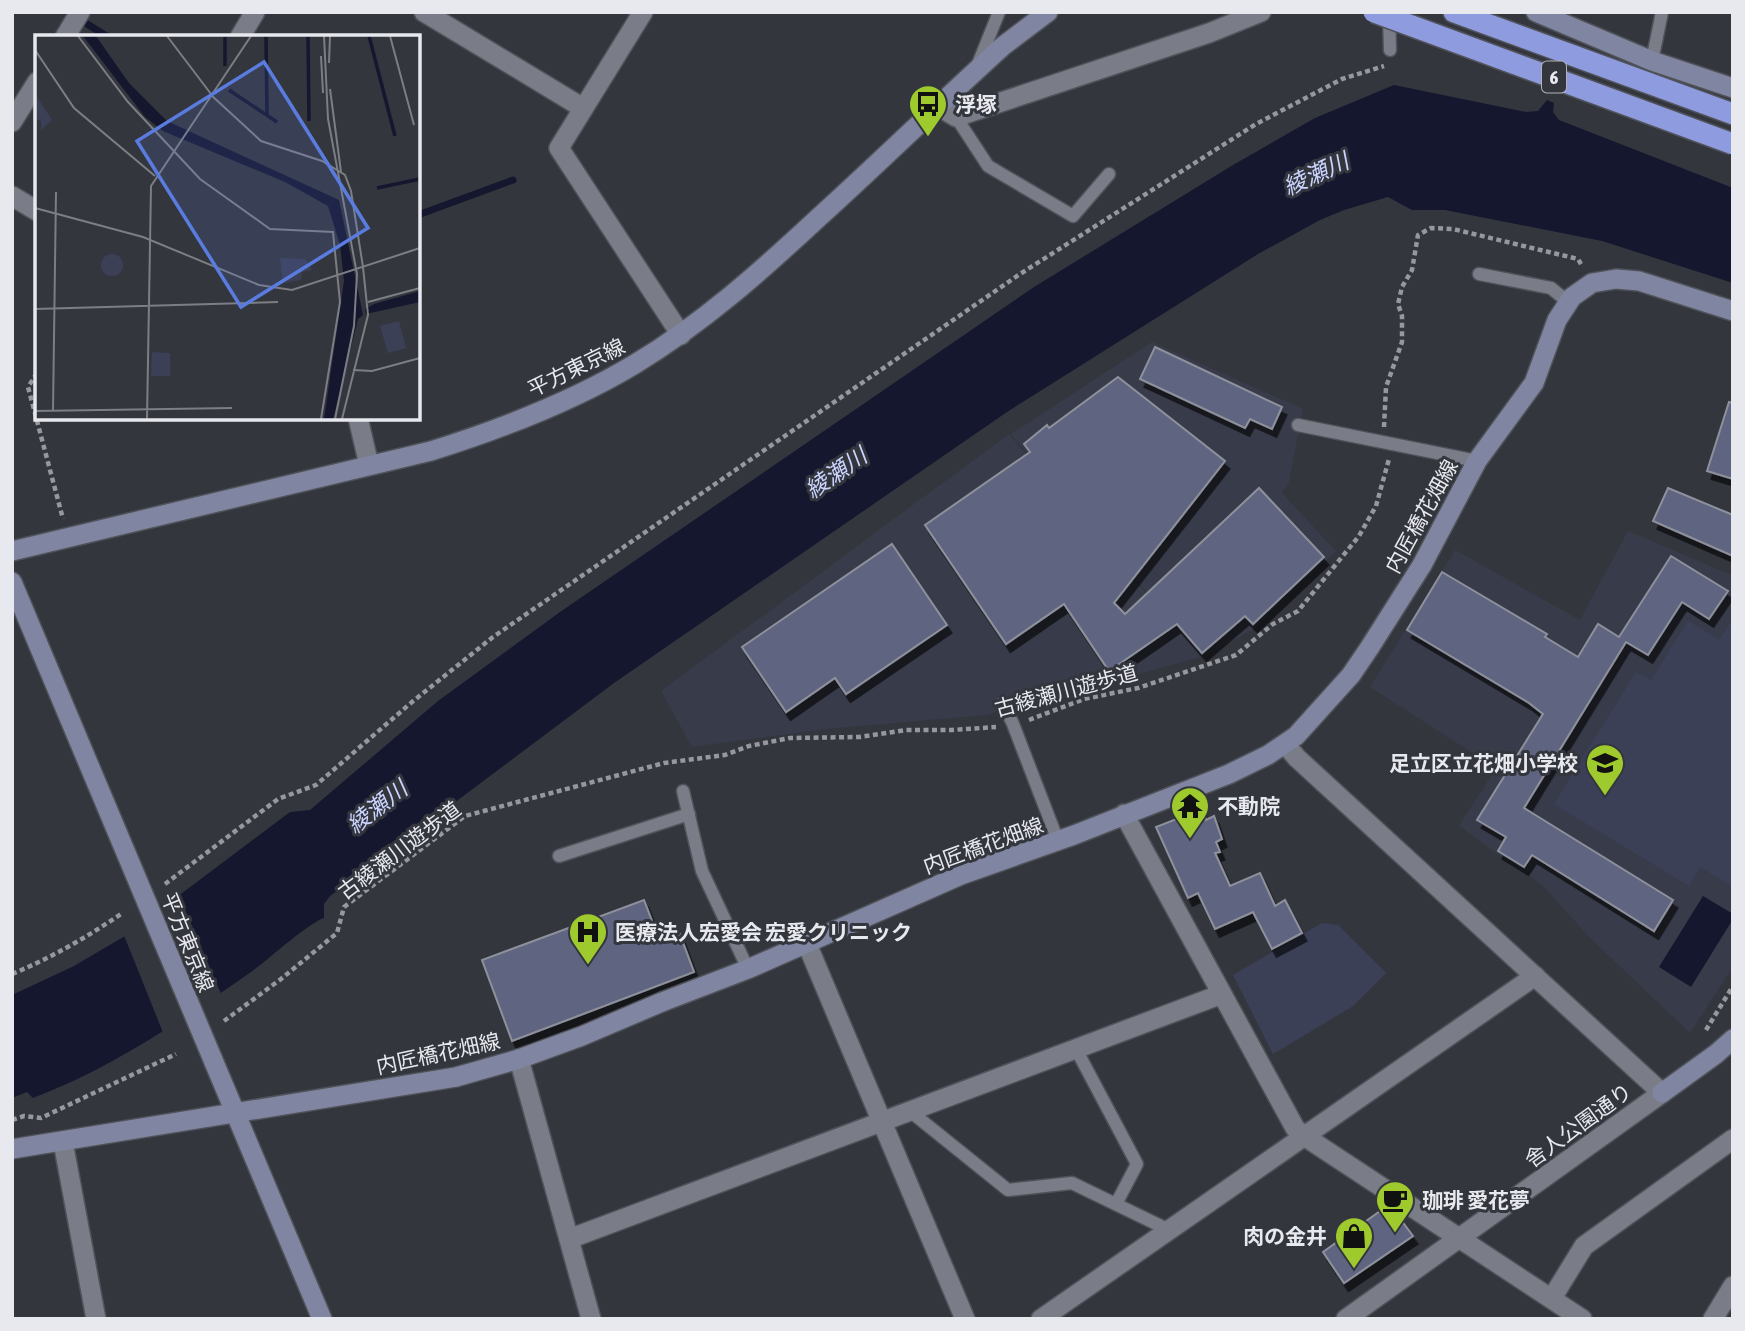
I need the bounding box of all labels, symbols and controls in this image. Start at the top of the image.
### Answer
inset map [35,35,420,420]
road number: 6 [1542,61,1566,92]
bus stop icon: 浮塚 [907,83,949,138]
place label: 浮塚 [955,92,997,116]
water label: 綾瀬川 [1279,146,1355,200]
street label: 平方東京線 [524,333,628,401]
water label: 綾瀬川 [800,441,874,503]
street label: 内匠橋花畑線 [1380,455,1462,577]
street label: 古綾瀬川遊歩道 [992,659,1140,721]
school or university icon: 足立区立花畑小学校 [1584,742,1626,797]
place label: 足立区立花畑小学校 [1389,751,1578,775]
water label: 綾瀬川 [342,774,415,838]
temple icon: 不動院 [1169,785,1211,840]
place label: 不動院 [1217,794,1280,818]
street label: 古綾瀬川遊歩道 [333,796,465,904]
street label: 内匠橋花畑線 [920,812,1046,878]
street label: 平方東京線 [157,889,219,995]
hospital icon: 医療法人宏愛会 宏愛クリニック [567,911,609,966]
place label: 医療法人宏愛会 宏愛クリニック [615,920,912,944]
street label: 内匠橋花畑線 [374,1028,502,1078]
street label: 舎人公園通り [1520,1078,1636,1172]
cafe icon: 珈琲 愛花夢 [1374,1179,1416,1234]
place label: 珈琲 愛花夢 [1422,1188,1530,1212]
shop icon: 肉の金井 [1333,1215,1375,1270]
place label: 肉の金井 [1243,1224,1327,1248]

